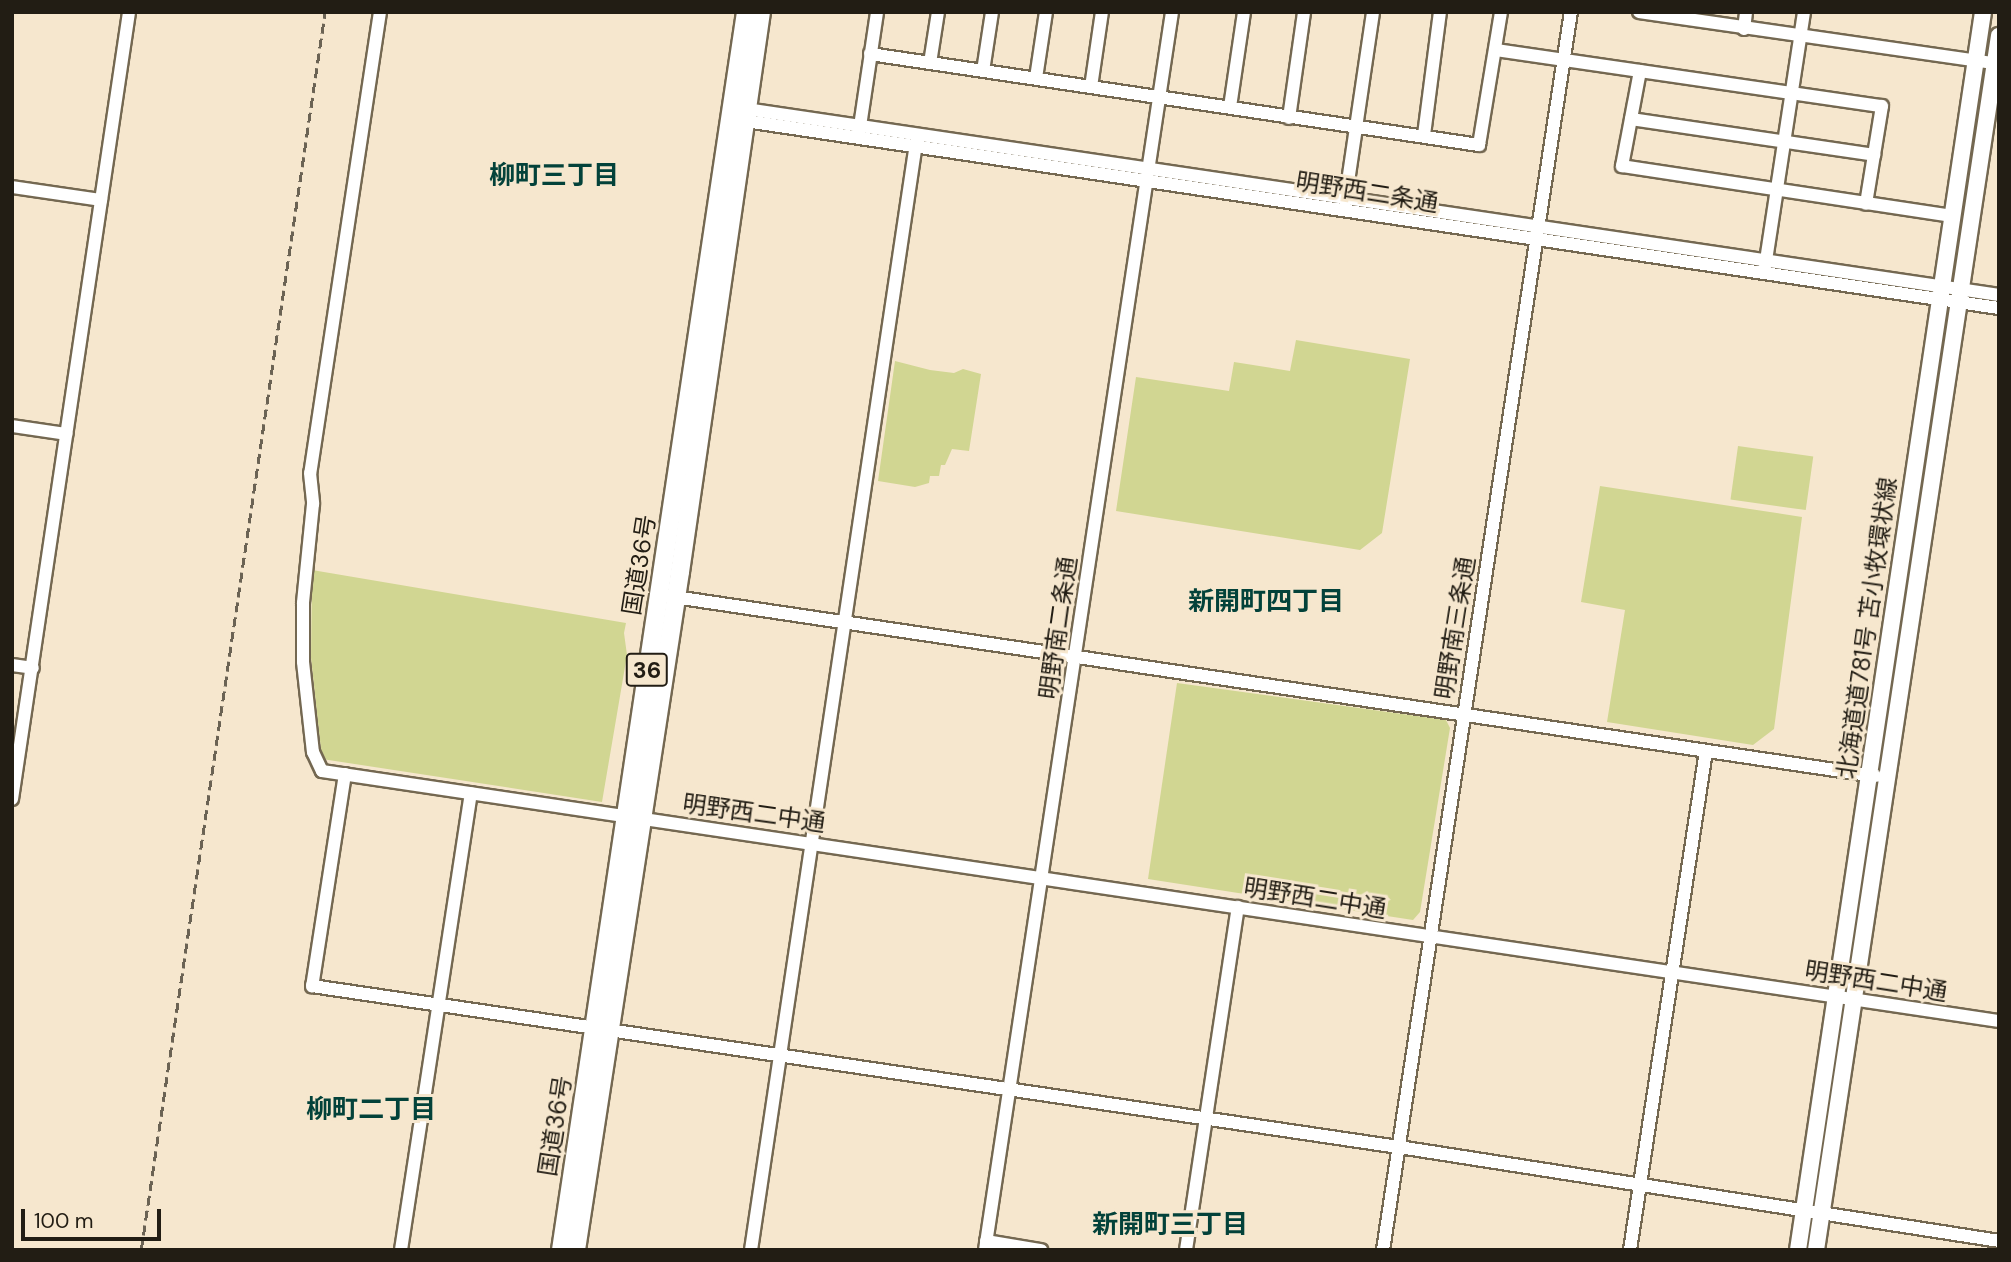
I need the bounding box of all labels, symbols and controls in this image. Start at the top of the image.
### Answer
district label: 柳町三丁目 [489,160,619,192]
street label: 明野西二条通 [1294,167,1440,217]
street label: 北海道道781号 苫小牧環状線 [1832,475,1902,781]
street label: 国道36号 [617,513,661,617]
street label: 明野南二条通 [1034,555,1082,701]
street label: 明野南三条通 [1430,555,1480,701]
district label: 新開町四丁目 [1188,586,1344,618]
road number: 36 [624,650,670,690]
street label: 明野西二中通 [681,789,827,837]
street label: 明野西二中通 [1242,873,1388,923]
street label: 明野西二中通 [1803,956,1949,1006]
street label: 国道36号 [533,1074,577,1178]
district label: 柳町二丁目 [306,1094,436,1126]
scale bar [24,1196,164,1240]
text: 100 m [34,1207,94,1235]
district label: 新開町三丁目 [1092,1209,1248,1241]

